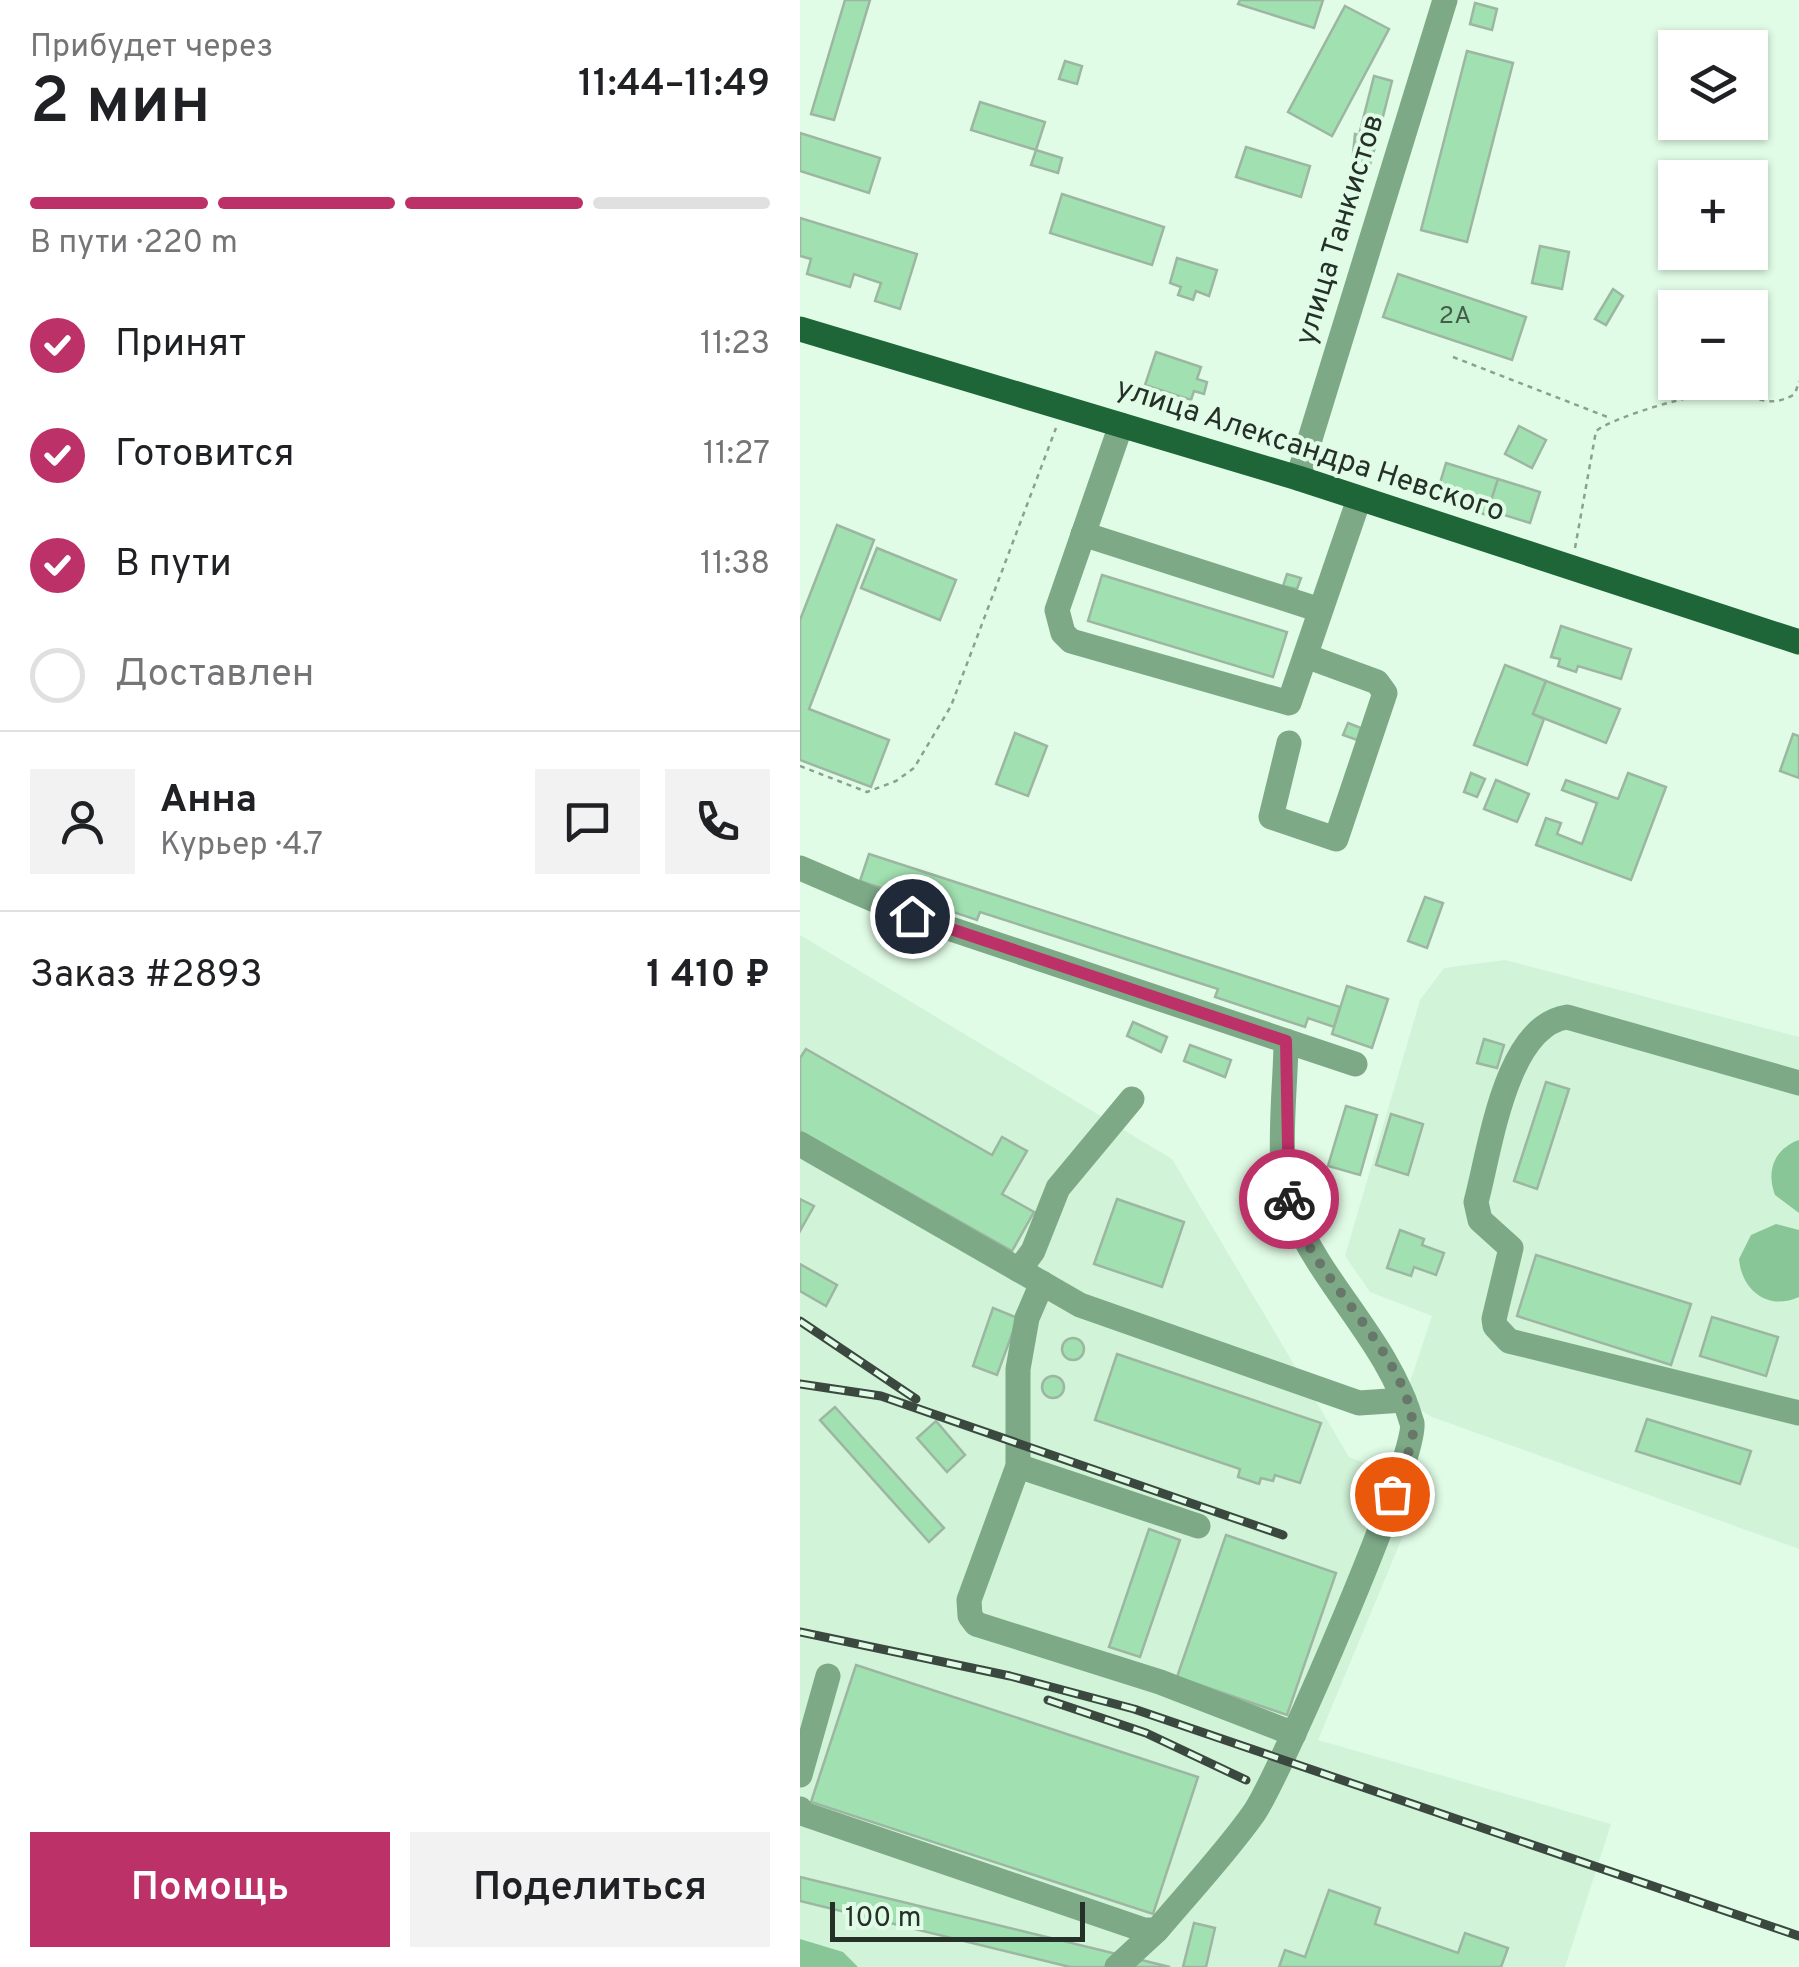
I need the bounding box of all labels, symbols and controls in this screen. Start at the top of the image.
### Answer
text: Прибудет через [30,28,273,68]
map controls [1658,30,1768,400]
button: layers [1658,30,1768,140]
text: 11:44–11:49 [578,61,770,110]
text: 2 мин [30,64,211,146]
street label: улица Танкистов [1288,110,1394,350]
button: + [1658,160,1768,270]
text: В пути · 220 m [30,224,238,264]
button: − [1658,290,1768,400]
house number: 2А [1439,301,1471,333]
icon: check [30,318,85,373]
text: Принят [115,321,246,370]
text: 11:23 [700,325,770,365]
street label: улица Александра Невского [1111,371,1509,531]
icon: check [30,428,85,483]
text: Готовится [115,431,294,480]
text: 11:27 [703,435,770,475]
icon: check [30,538,85,593]
text: В пути [115,541,232,590]
text: 11:38 [700,545,770,585]
text: Доставлен [115,651,314,700]
button: person [30,769,135,874]
button: chat [535,769,640,874]
button: phone [665,769,770,874]
text: Анна [160,777,257,826]
text: Курьер · 4.7 [160,826,323,866]
pin [870,874,955,959]
icon: home [885,889,940,944]
text: Заказ #2893 [30,952,263,1001]
text: 1 410 ₽ [646,952,770,1001]
courier [1239,1149,1339,1249]
icon: bike [1262,1172,1317,1227]
pin [1350,1452,1435,1537]
icon: bag [1365,1467,1420,1522]
button: Помощь [30,1832,390,1947]
button: Поделиться [410,1832,770,1947]
scale bar [830,1897,1085,1942]
text: 100 m [845,1901,921,1937]

